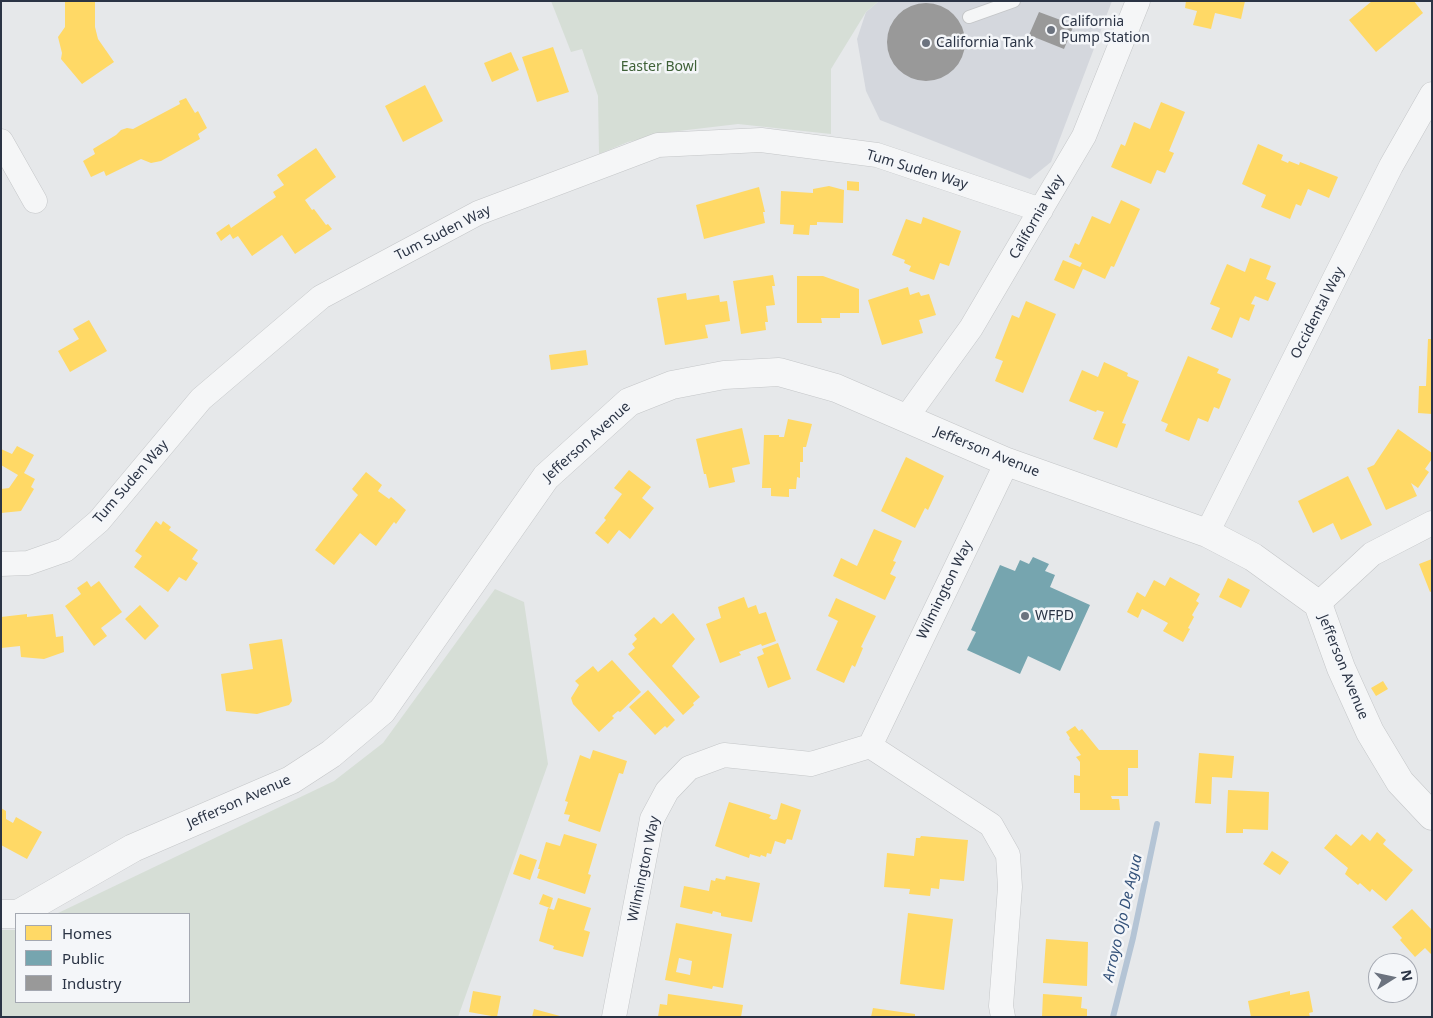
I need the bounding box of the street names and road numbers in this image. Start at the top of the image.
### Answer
street label: Tum Suden Way [864,147,970,193]
street label: California Way [1006,172,1068,262]
street label: Tum Suden Way [392,202,494,264]
street label: Occidental Way [1288,264,1348,362]
street label: Jefferson Avenue [540,398,634,486]
street label: Jefferson Avenue [932,423,1042,481]
street label: Tum Suden Way [90,437,172,527]
street label: Wilmington Way [914,538,976,642]
street label: Jefferson Avenue [1314,612,1372,722]
street label: Jefferson Avenue [185,772,293,832]
street label: Wilmington Way [625,815,663,923]

